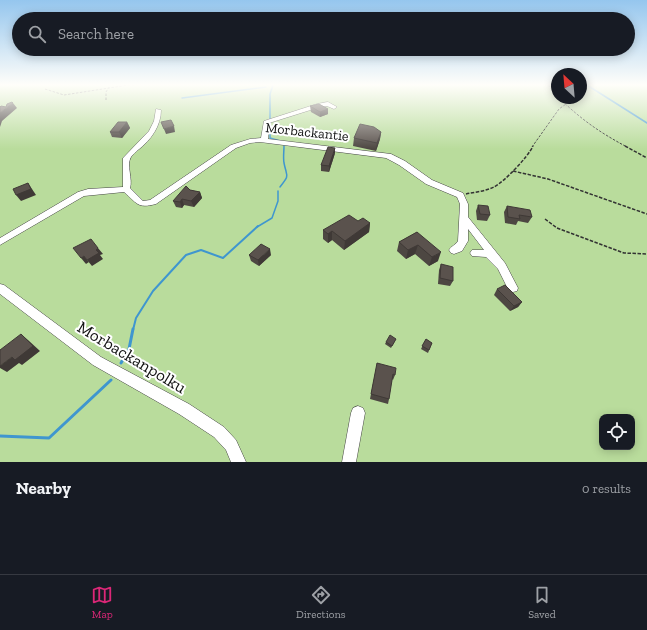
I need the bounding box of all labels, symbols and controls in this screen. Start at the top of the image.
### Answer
search box [12,12,635,56]
icon: search [26,23,48,45]
text: Search here [58,25,134,43]
north arrow [551,68,587,104]
street label: Morbackantie [265,119,350,145]
street label: Morbackanpolku [74,317,190,398]
map controls [599,414,635,450]
button: locate [599,414,635,450]
text: Nearby [16,478,71,498]
text: 0 results [582,481,631,496]
tab: Map [91,584,113,621]
tab: Directions [296,584,346,621]
tab: Saved [528,584,556,621]

